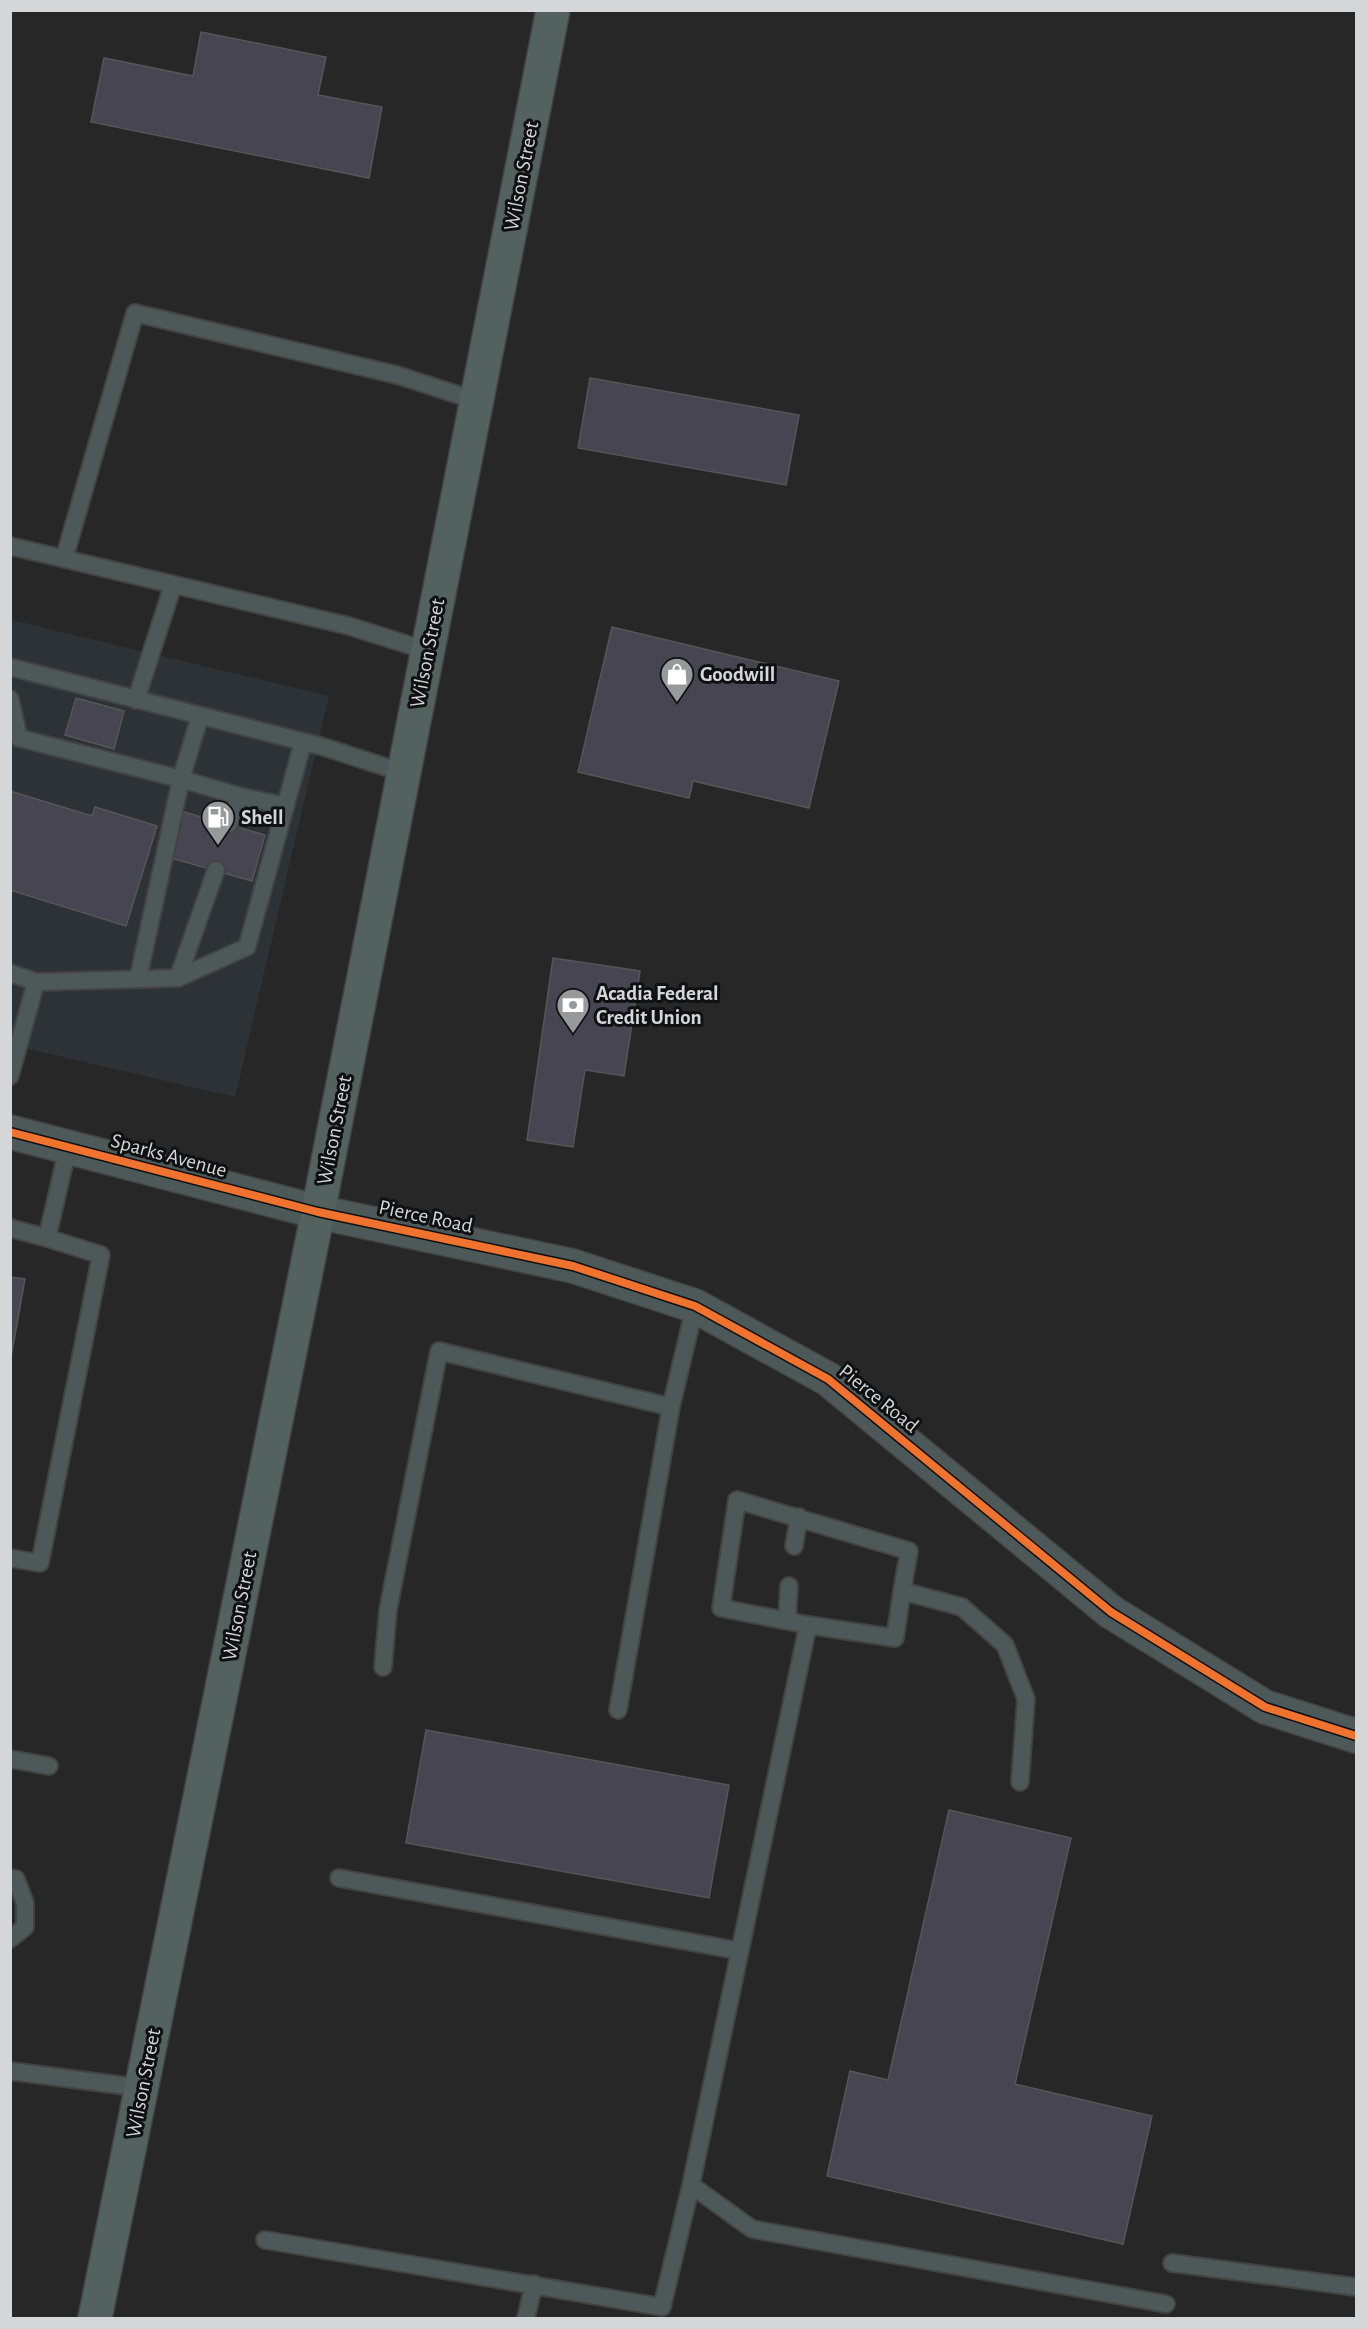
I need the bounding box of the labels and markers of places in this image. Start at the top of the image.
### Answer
shop icon: Goodwill [659,656,695,703]
place label: Goodwill [700,664,775,685]
fuel station icon: Shell [200,799,236,846]
place label: Shell [241,807,283,828]
place label: Acadia Federal Credit Union [596,983,719,1028]
bank icon: Acadia Federal Credit Union [555,987,591,1034]

